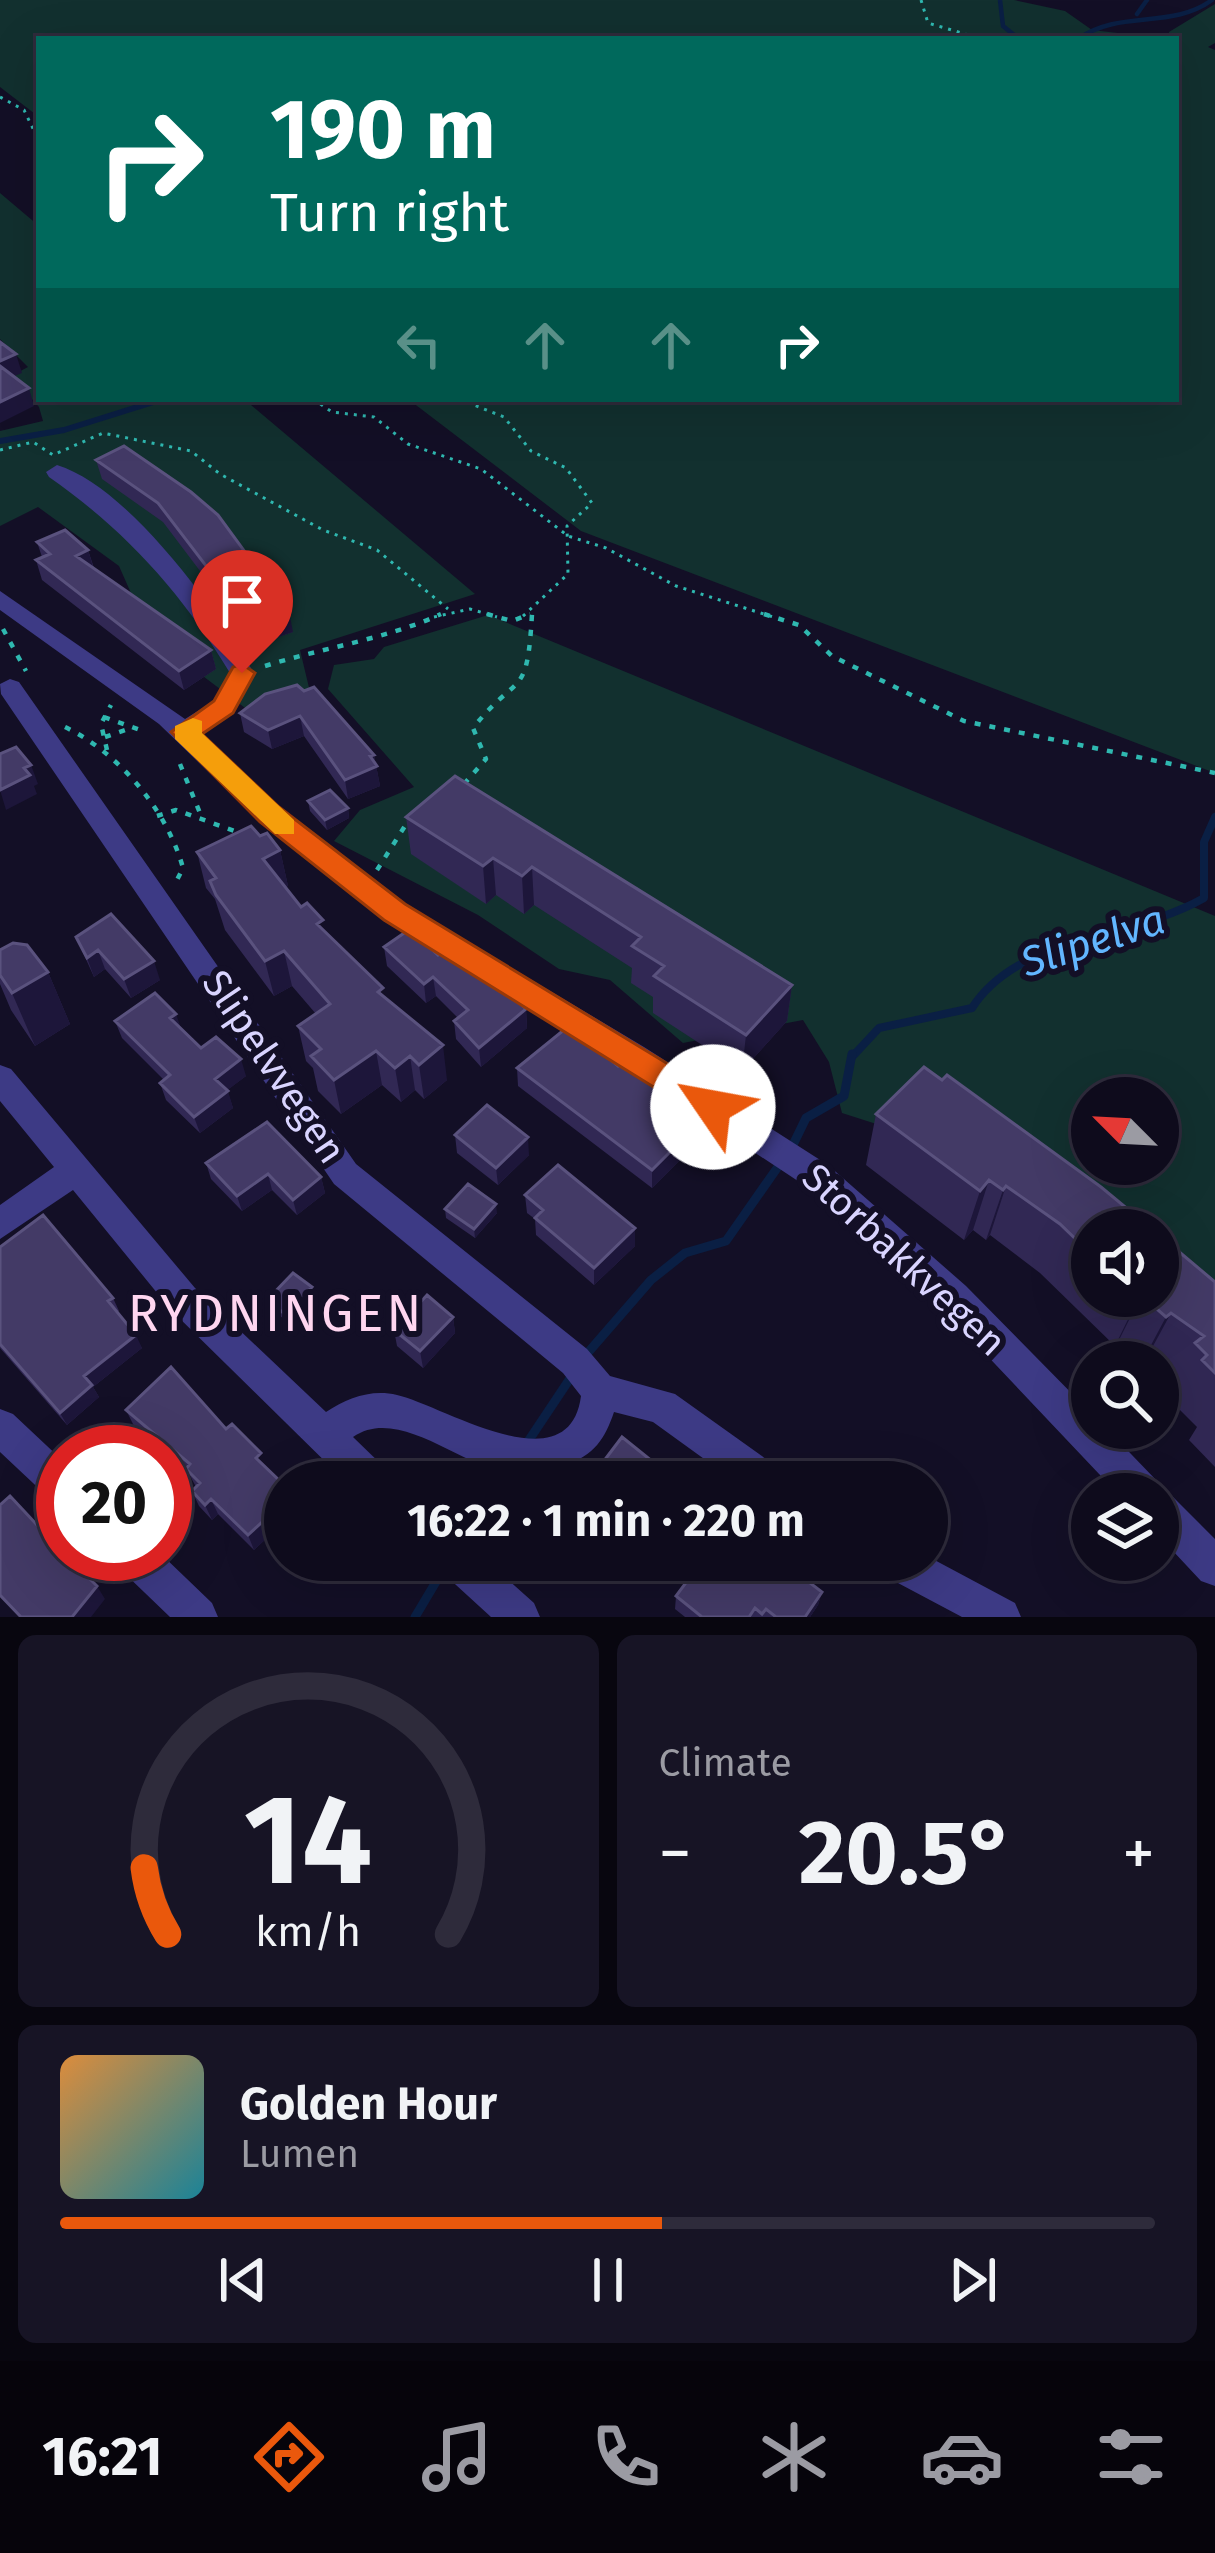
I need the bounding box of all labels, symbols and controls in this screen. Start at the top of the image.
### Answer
text: 190 m [270,79,496,180]
icon: right [72,84,228,240]
text: Turn right [270,181,509,245]
icon: left [386,312,452,378]
icon: ahead [512,312,578,378]
icon: ahead [638,312,704,378]
icon: right [764,312,830,378]
pin [191,550,293,673]
icon: arrive [209,568,275,634]
water label: Slipelva [1014,894,1171,988]
street label: Slipelvvegen [193,962,355,1172]
position arrow [650,1044,776,1170]
north arrow [1071,1077,1179,1185]
map controls [1071,1077,1179,1581]
street label: Storbakkvegen [793,1154,1015,1366]
button: sound [1071,1209,1179,1317]
district label: RYDNINGEN [128,1283,424,1345]
button: search [1071,1341,1179,1449]
speed limit sign: 20 [36,1425,192,1581]
button: layers [1071,1473,1179,1581]
text: 16:22 · 1 min · 220 m [407,1494,805,1548]
text: Climate [659,1740,792,1786]
text: 14 [244,1766,372,1916]
text: 20.5° [799,1799,1015,1907]
text: − [659,1814,692,1893]
text: + [1122,1814,1155,1893]
text: km/h [255,1906,361,1957]
text: Golden Hour [240,2077,497,2131]
text: Lumen [240,2131,359,2177]
icon: previous [210,2247,276,2313]
icon: pause [575,2247,641,2313]
icon: next [940,2247,1006,2313]
icon: directions [247,2415,331,2499]
icon: music [415,2415,499,2499]
icon: phone [584,2415,668,2499]
icon: climate [752,2415,836,2499]
icon: car [920,2415,1004,2499]
icon: filters [1089,2415,1173,2499]
text: 16:21 [42,2425,162,2489]

